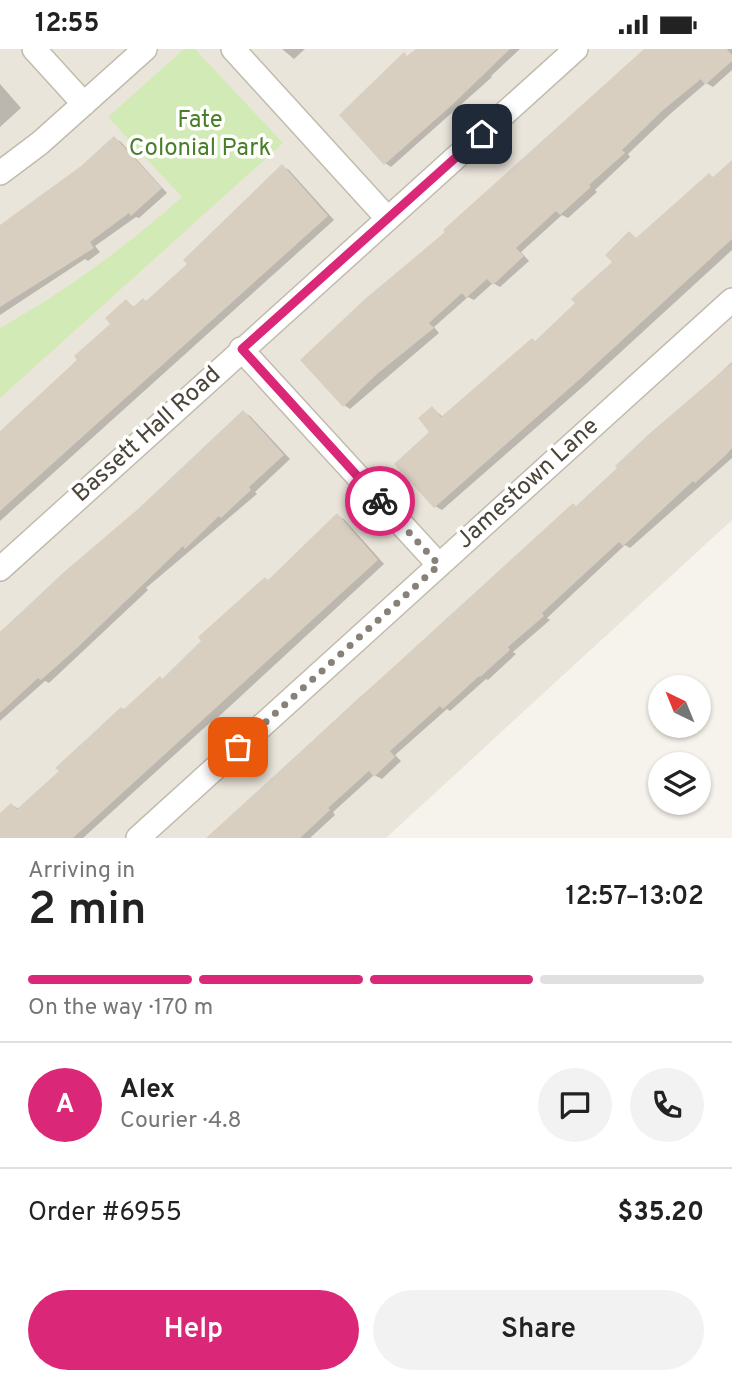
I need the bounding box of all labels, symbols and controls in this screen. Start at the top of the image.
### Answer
text: 12:55 [35,8,99,41]
pin [452,104,512,164]
park label: Fate Colonial Park [129,106,271,164]
icon: home [463,115,501,153]
street label: Bassett Hall Road [67,360,227,510]
street label: Jamestown Lane [450,412,606,556]
courier [345,466,415,536]
icon: bike [361,482,399,520]
north arrow [648,675,710,739]
map controls [648,675,711,815]
pin [208,717,268,777]
icon: bag [219,728,257,766]
button: layers [648,752,711,815]
text: Arriving in [28,857,135,886]
text: 12:57–13:02 [565,881,704,914]
text: 2 min [28,882,147,941]
text: On the way · 170 m [28,994,213,1023]
button: chat [538,1068,612,1142]
button: phone [630,1068,704,1142]
text: Alex [120,1074,175,1107]
text: A [56,1089,74,1122]
text: Courier · 4.8 [120,1107,241,1136]
text: Order #6955 [28,1197,182,1230]
text: $35.20 [618,1197,704,1230]
button: Help [28,1290,359,1370]
button: Share [373,1290,704,1370]

